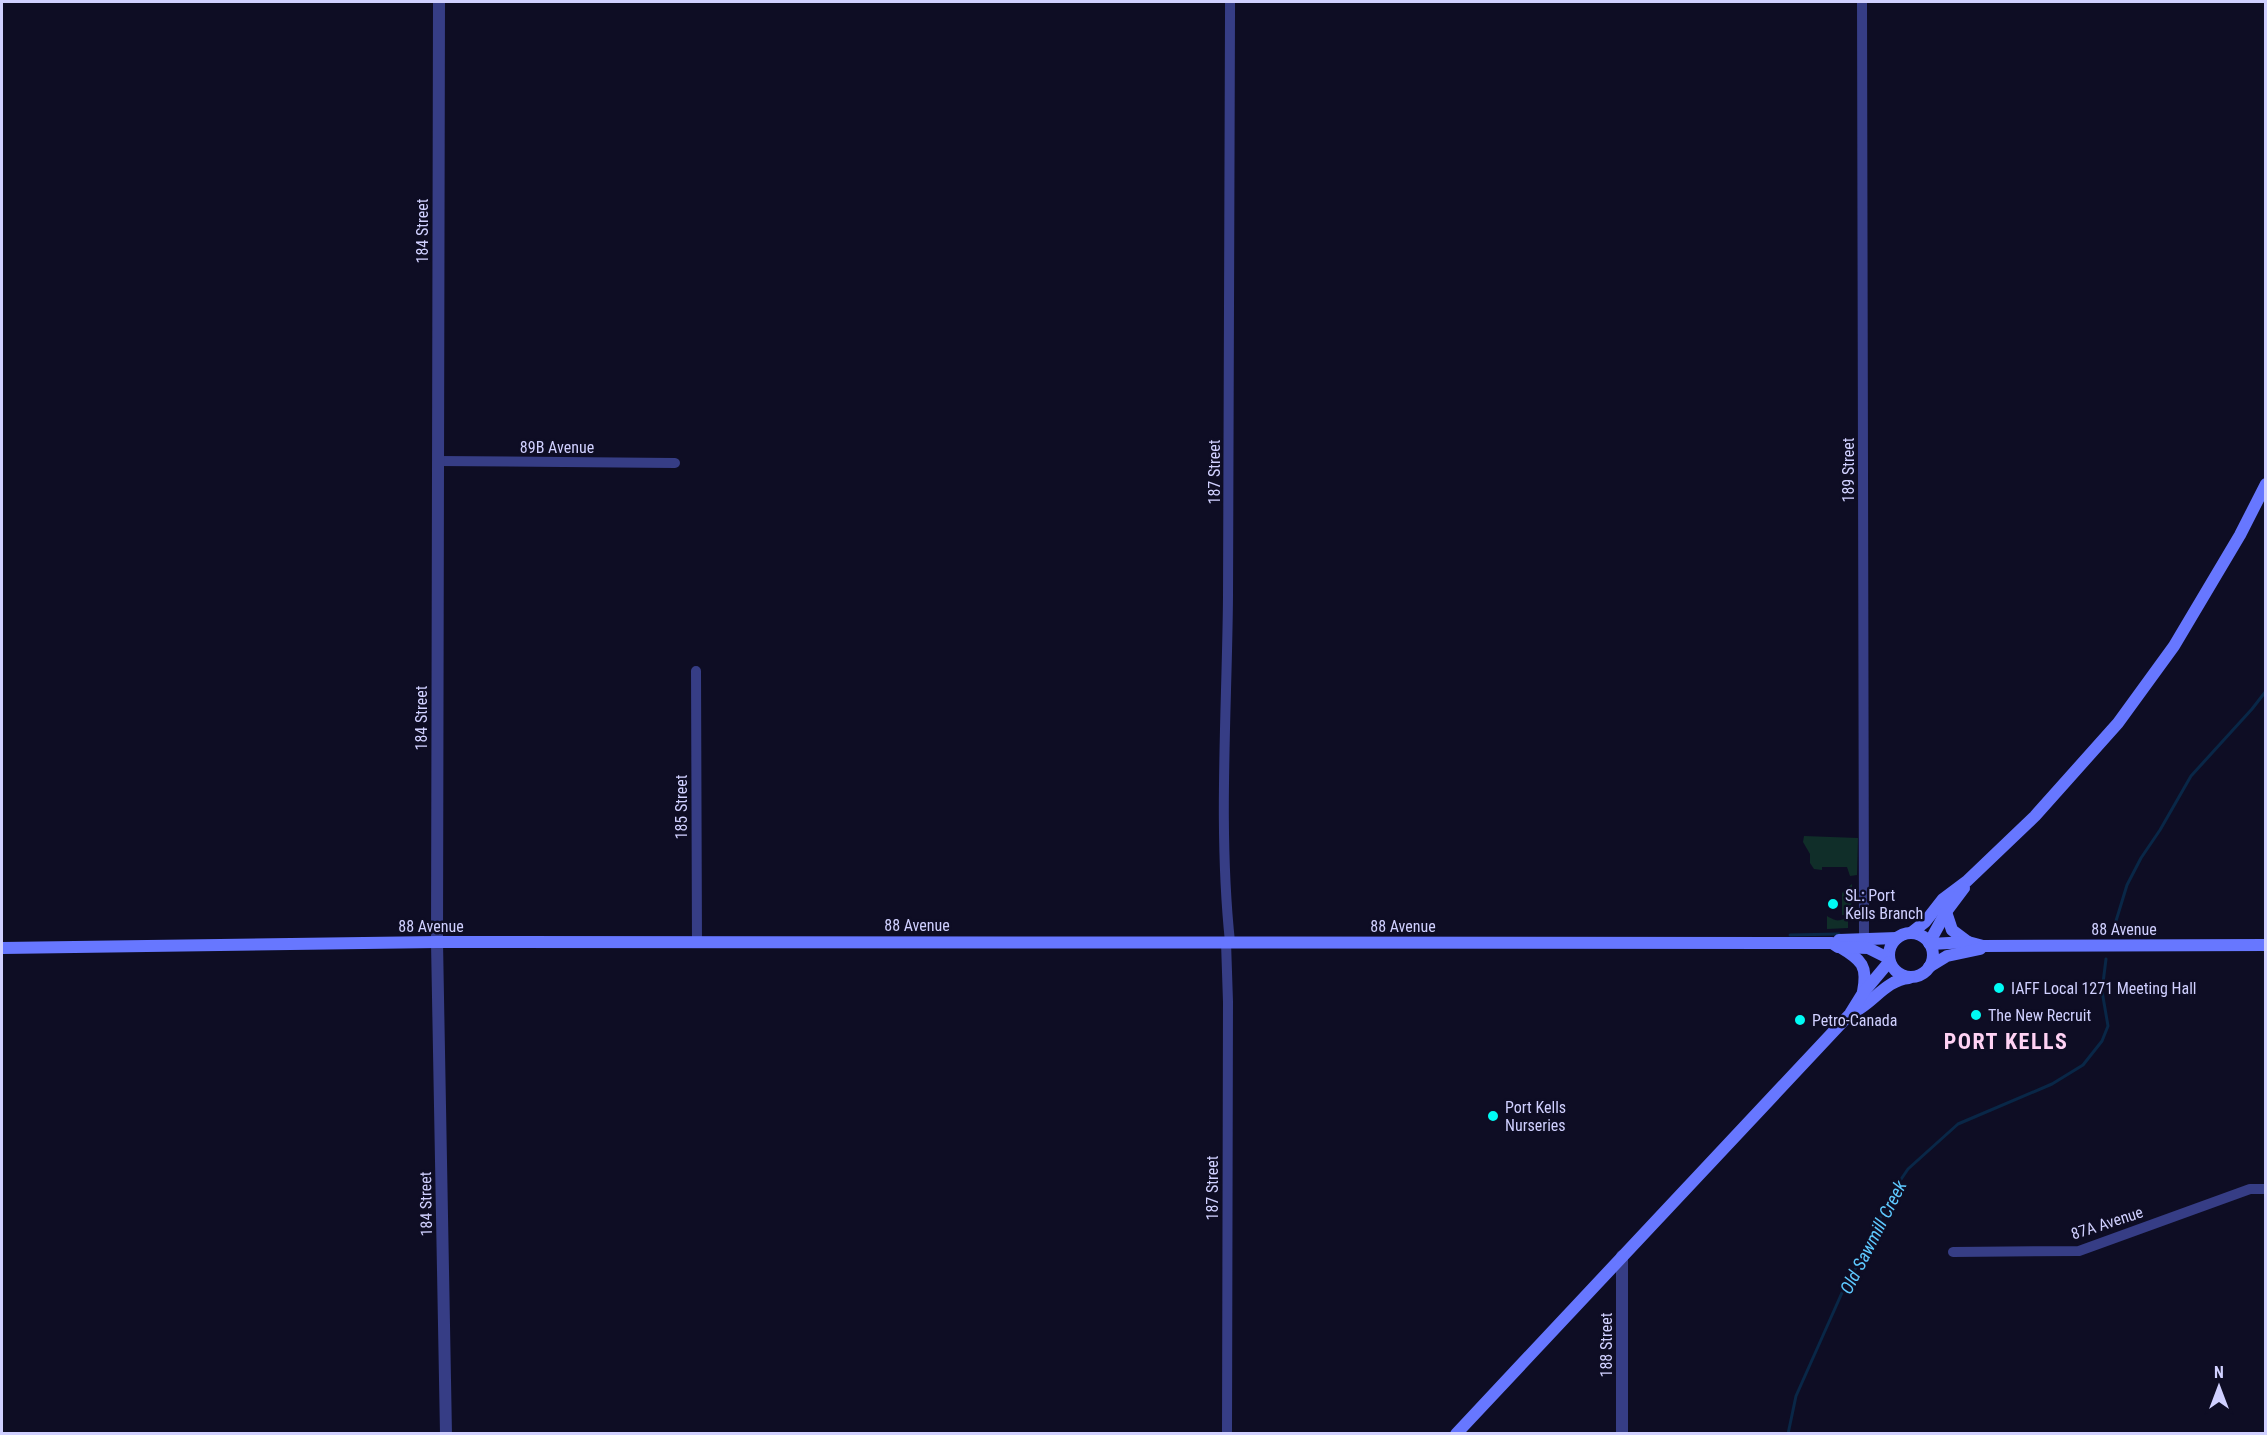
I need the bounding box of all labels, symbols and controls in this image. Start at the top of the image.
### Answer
street label: 184 Street [413,198,432,263]
street label: 189 Street [1839,437,1858,502]
street label: 89B Avenue [520,438,594,457]
street label: 187 Street [1205,439,1224,504]
street label: 184 Street [412,685,431,750]
street label: 185 Street [672,774,691,839]
place label: SL: Port Kells Branch [1845,886,1923,923]
marker: SL: Port Kells Branch [1826,897,1840,911]
street label: 88 Avenue [884,916,950,935]
street label: 88 Avenue [398,917,464,936]
street label: 88 Avenue [1370,917,1436,936]
street label: 88 Avenue [2091,920,2157,939]
place label: IAFF Local 1271 Meeting Hall [2011,979,2196,998]
marker: IAFF Local 1271 Meeting Hall [1992,981,2006,995]
place label: The New Recruit [1988,1006,2091,1025]
marker: The New Recruit [1969,1008,1983,1022]
place label: Petro-Canada [1812,1011,1897,1030]
marker: Petro-Canada [1793,1013,1807,1027]
district label: PORT KELLS [1944,1029,2068,1054]
place label: Port Kells Nurseries [1505,1098,1566,1135]
marker: Port Kells Nurseries [1486,1109,1500,1123]
street label: 187 Street [1203,1155,1222,1220]
street label: 184 Street [416,1171,436,1237]
water label: Old Sawmill Creek [1835,1176,1911,1297]
street label: 87A Avenue [2069,1202,2145,1244]
street label: 188 Street [1597,1312,1616,1377]
north arrow [2189,1357,2249,1417]
text: N [2214,1363,2224,1382]

